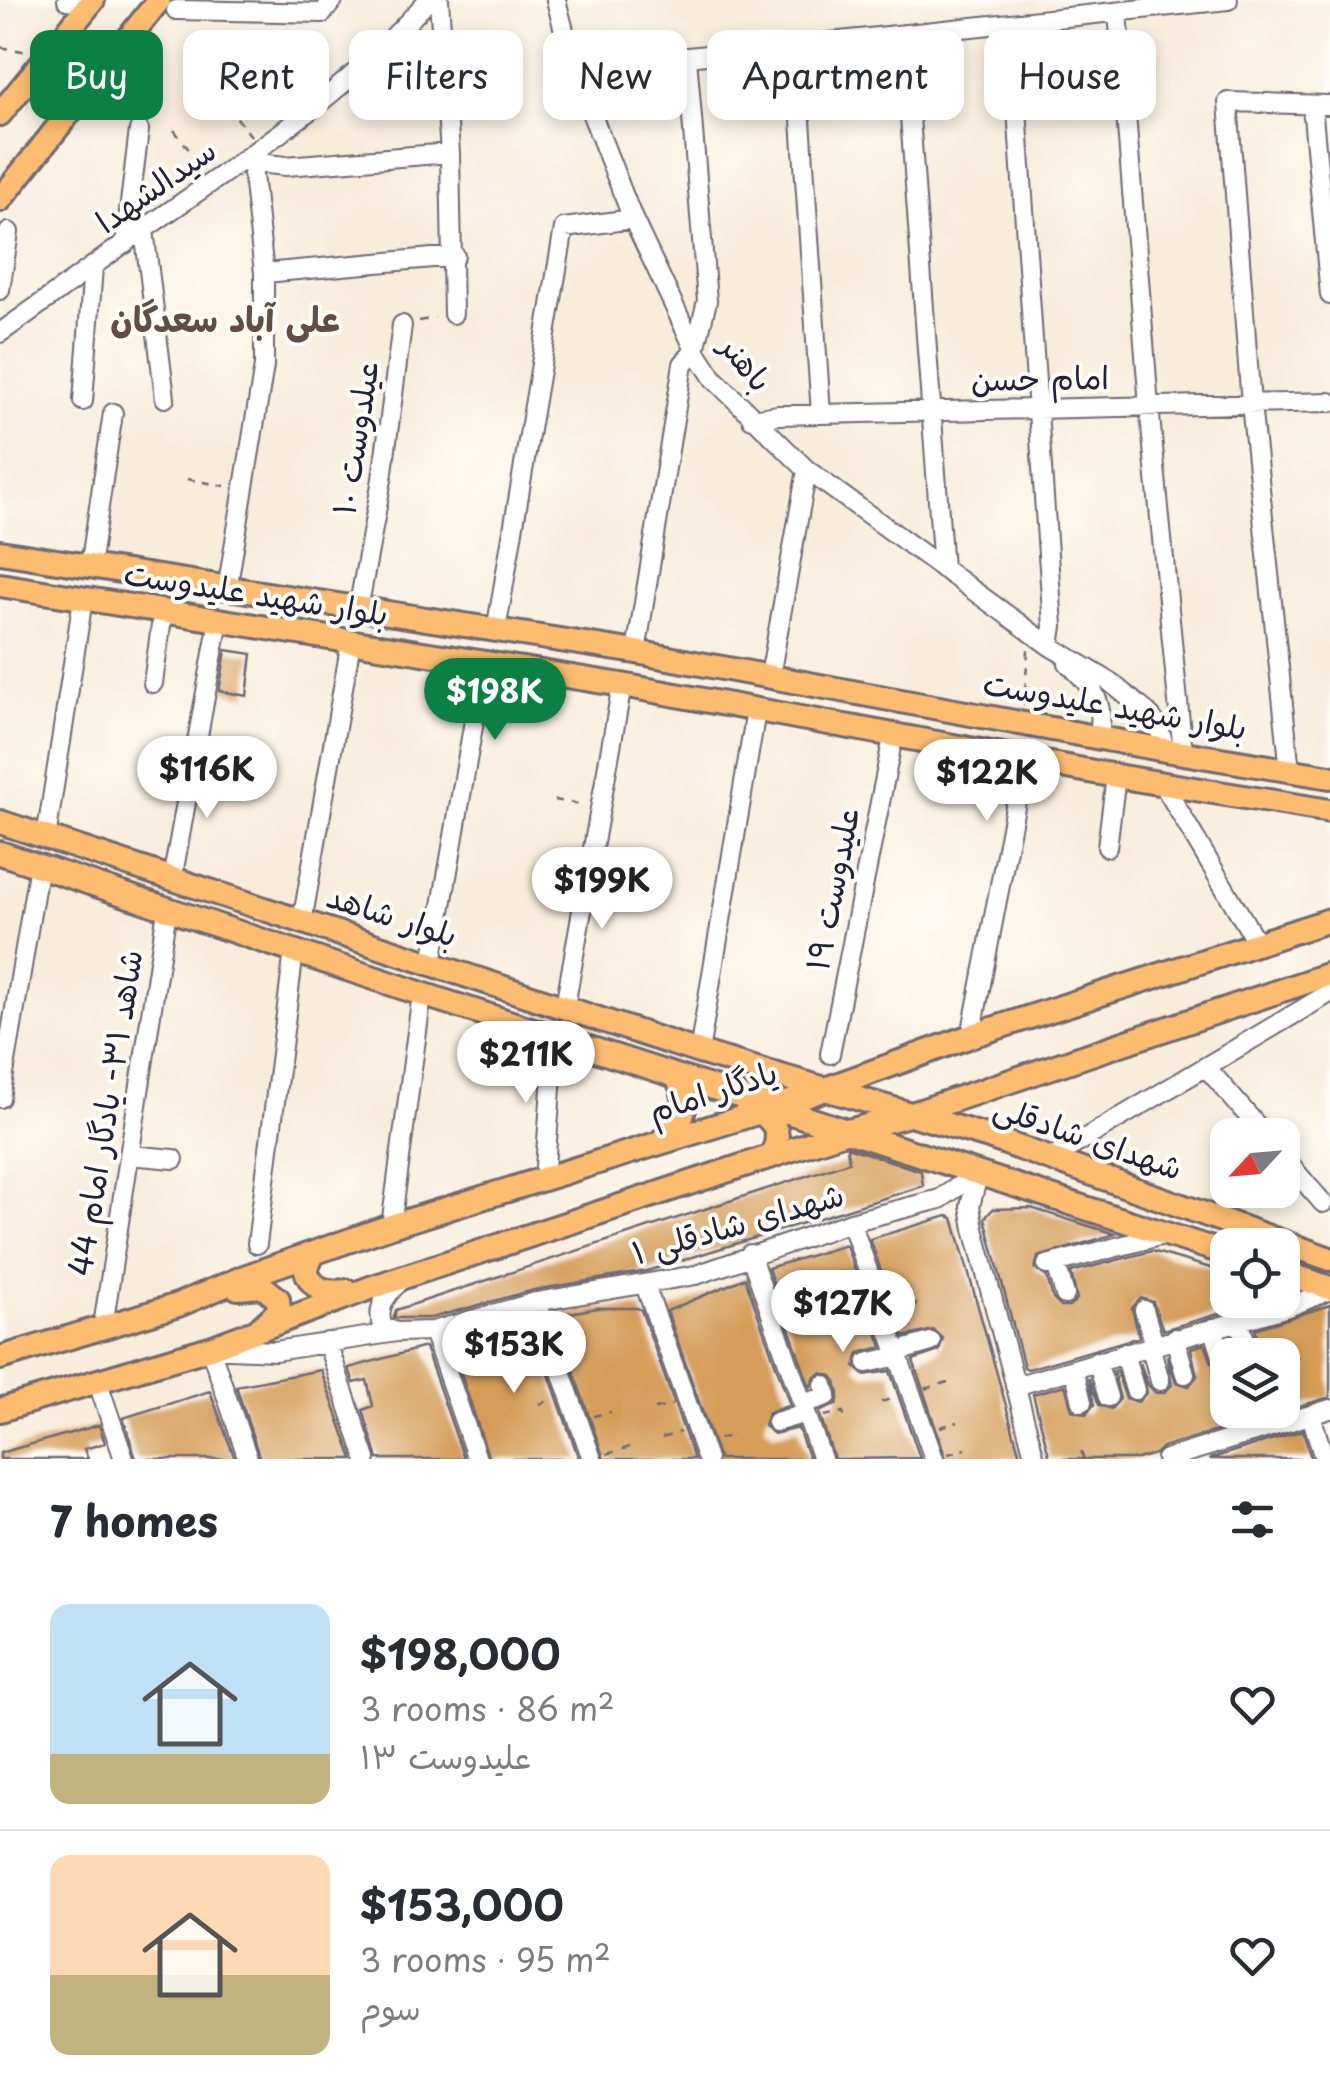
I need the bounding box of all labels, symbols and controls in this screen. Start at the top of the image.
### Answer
chip: Buy [30,30,163,120]
chip: Rent [183,30,329,120]
chip: Filters [349,30,523,120]
chip: New [543,30,687,120]
chip: Apartment [707,30,964,120]
chip: House [984,30,1156,120]
street label: سیدالشهدا [85,125,225,243]
district label: علی آباد سعدگان [110,291,340,344]
street label: باهنر [708,322,785,401]
street label: امام حسن [970,352,1110,404]
street label: عیلدوست ۱۰ [318,357,390,518]
street label: بلوار شهید علیدوست [121,547,392,637]
street label: بلوار شهید علیدوست [980,657,1251,751]
pin: $198K [425,658,565,743]
text: $198K [446,666,544,714]
pin: $116K [137,736,277,821]
pin: $122K [917,739,1057,824]
text: $116K [159,744,255,792]
text: $122K [936,747,1038,795]
street label: علیدوست ۱۹ [792,803,870,974]
pin: $199K [532,847,672,932]
text: $199K [554,855,650,903]
street label: بلوار شاهد [321,870,464,958]
street label: شاهد ۳۱- یادگار امام 44 [55,946,156,1280]
pin: $211K [456,1021,596,1106]
text: $211K [479,1029,573,1077]
street label: یادگار امام [642,1047,784,1135]
street label: شهدای شادقلی [988,1081,1189,1191]
north arrow [1210,1118,1300,1208]
map controls [1210,1118,1300,1428]
street label: شهدای شادقلی ۱ [626,1169,849,1275]
button: locate [1210,1228,1300,1318]
pin: $127K [773,1270,913,1355]
text: $127K [793,1278,893,1326]
pin: $153K [444,1311,584,1396]
text: $153K [464,1319,564,1367]
button: layers [1210,1338,1300,1428]
text: 7 homes [50,1488,218,1551]
icon: filters [1225,1492,1280,1547]
text: $198,000 [360,1621,561,1684]
icon: home [130,1644,250,1764]
icon: heart [1225,1677,1280,1732]
text: 3 rooms · 86 m² [360,1684,615,1732]
text: علیدوست ۱۳ [360,1732,531,1780]
text: $153,000 [360,1872,564,1935]
icon: home [130,1895,250,2015]
icon: heart [1225,1928,1280,1983]
text: 3 rooms · 95 m² [360,1935,611,1983]
text: سوم [360,1983,421,2031]

